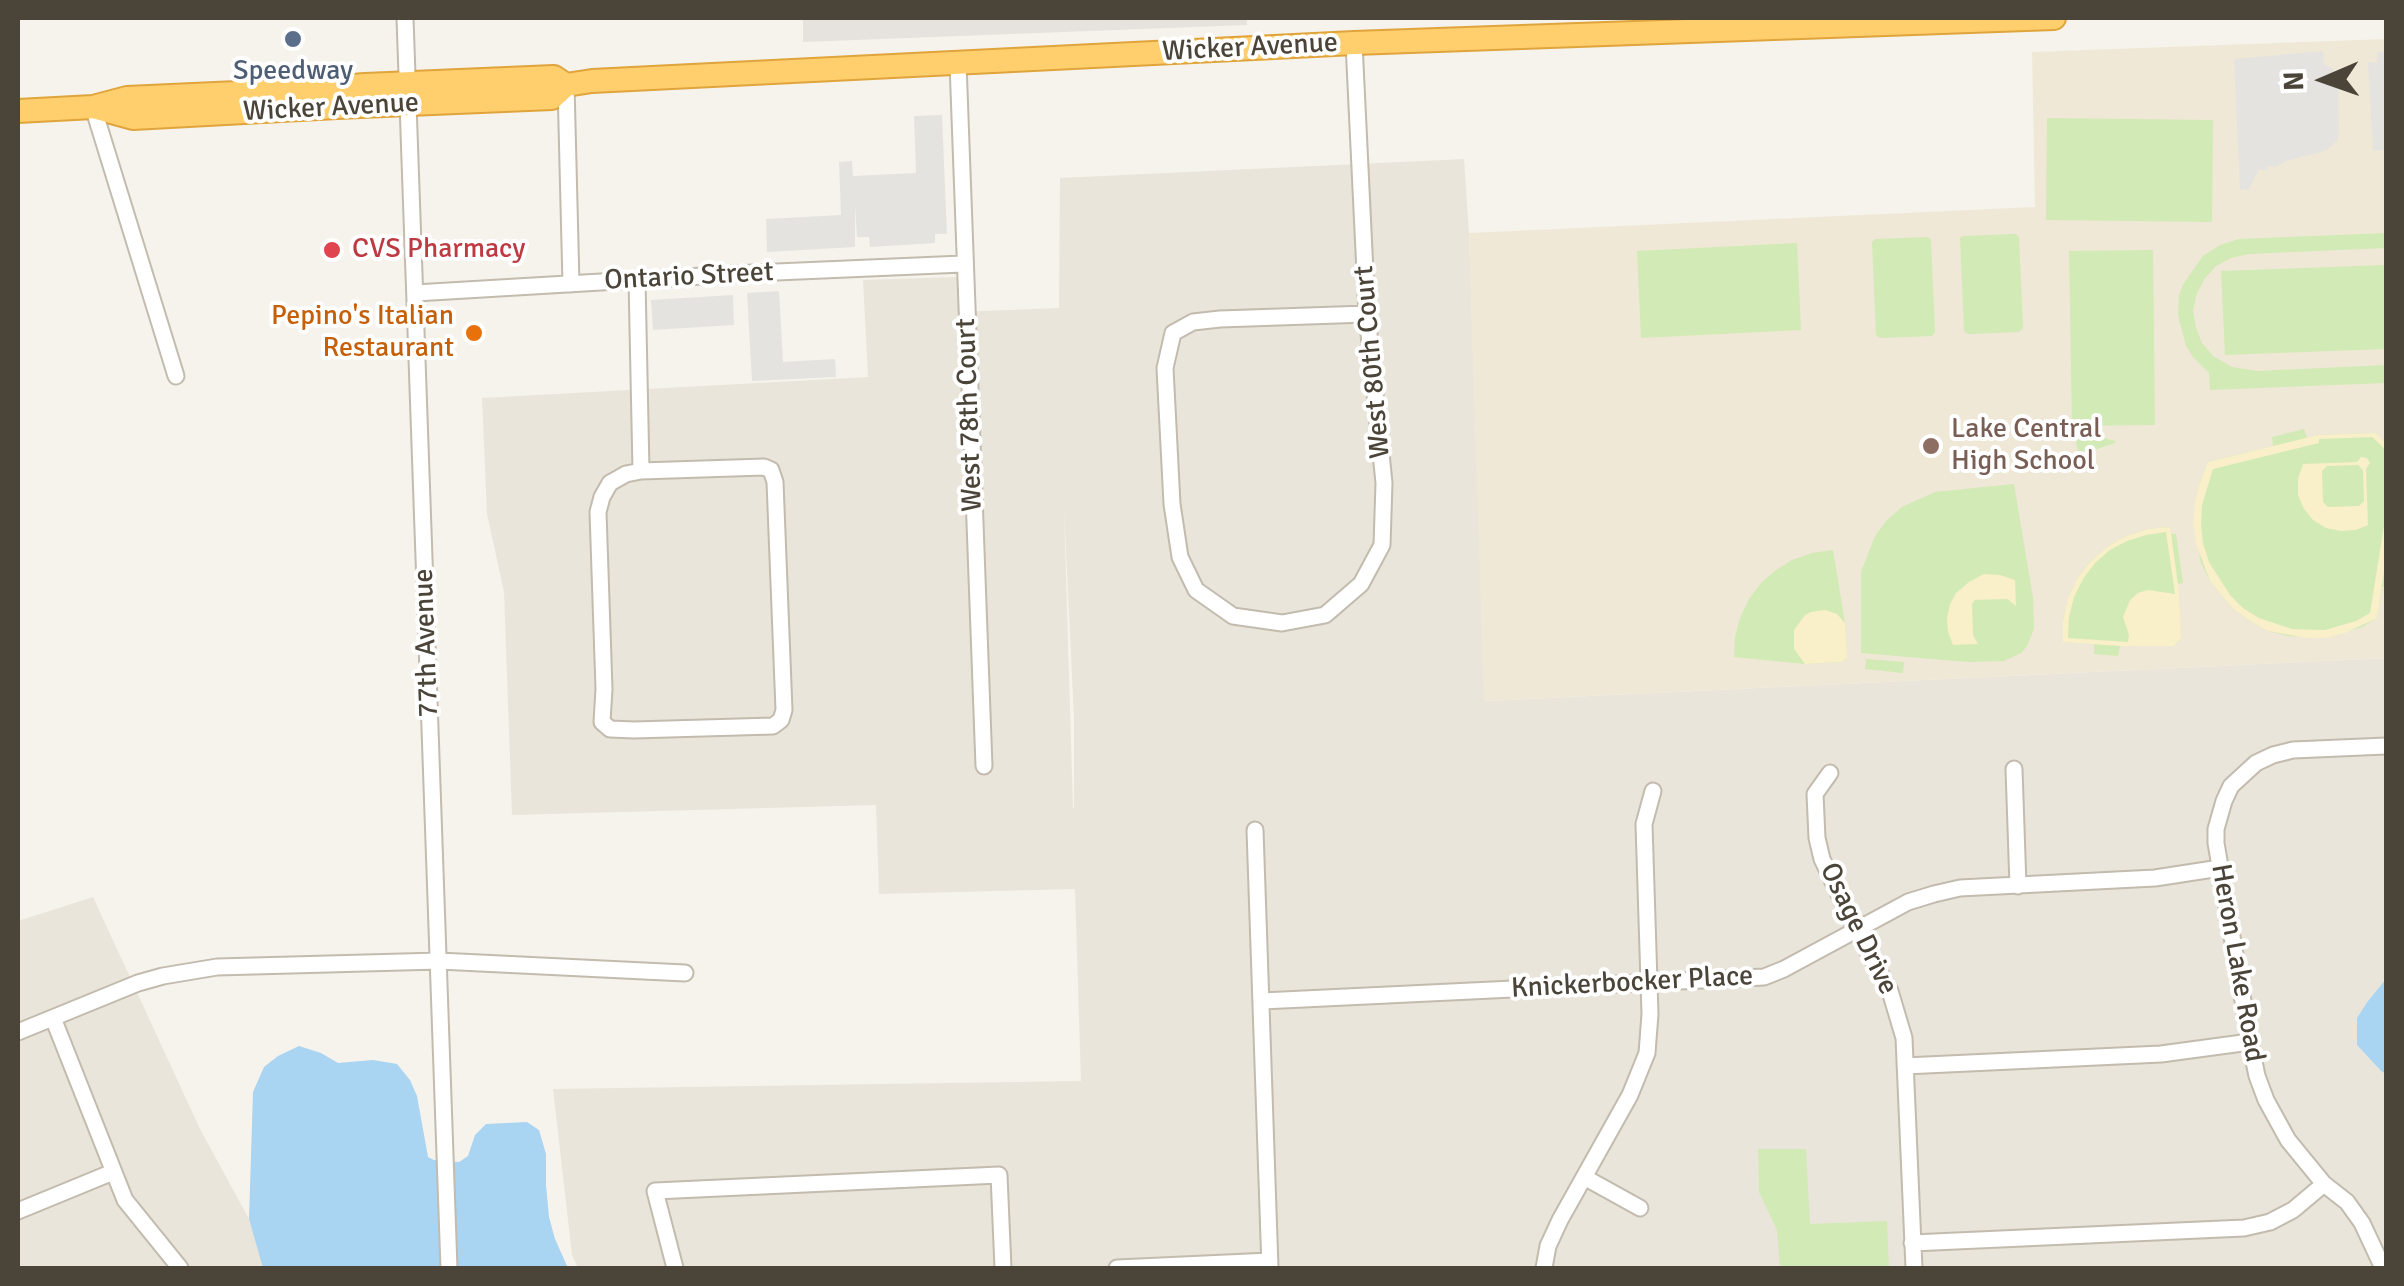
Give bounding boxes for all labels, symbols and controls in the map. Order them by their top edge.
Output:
street label: Wicker Avenue [1161,27,1339,69]
marker: Speedway [282,28,304,50]
north arrow [2274,30,2374,130]
place label: Speedway [233,55,353,89]
text: N [2277,71,2311,91]
street label: Wicker Avenue [242,87,420,129]
place label: CVS Pharmacy [352,233,525,267]
marker: CVS Pharmacy [321,239,343,261]
street label: Ontario Street [603,256,775,298]
street label: West 80th Court [1348,264,1398,460]
place label: Pepino's Italian Restaurant [271,300,454,366]
street label: West 78th Court [950,318,990,512]
marker: Pepino's Italian Restaurant [463,322,485,344]
place label: Lake Central High School [1951,413,2101,479]
marker: Lake Central High School [1920,435,1942,457]
street label: 77th Avenue [408,568,446,718]
street label: Osage Drive [1812,858,1904,1000]
street label: Heron Lake Road [2203,861,2271,1065]
street label: Knickerbocker Place [1510,960,1754,1006]

